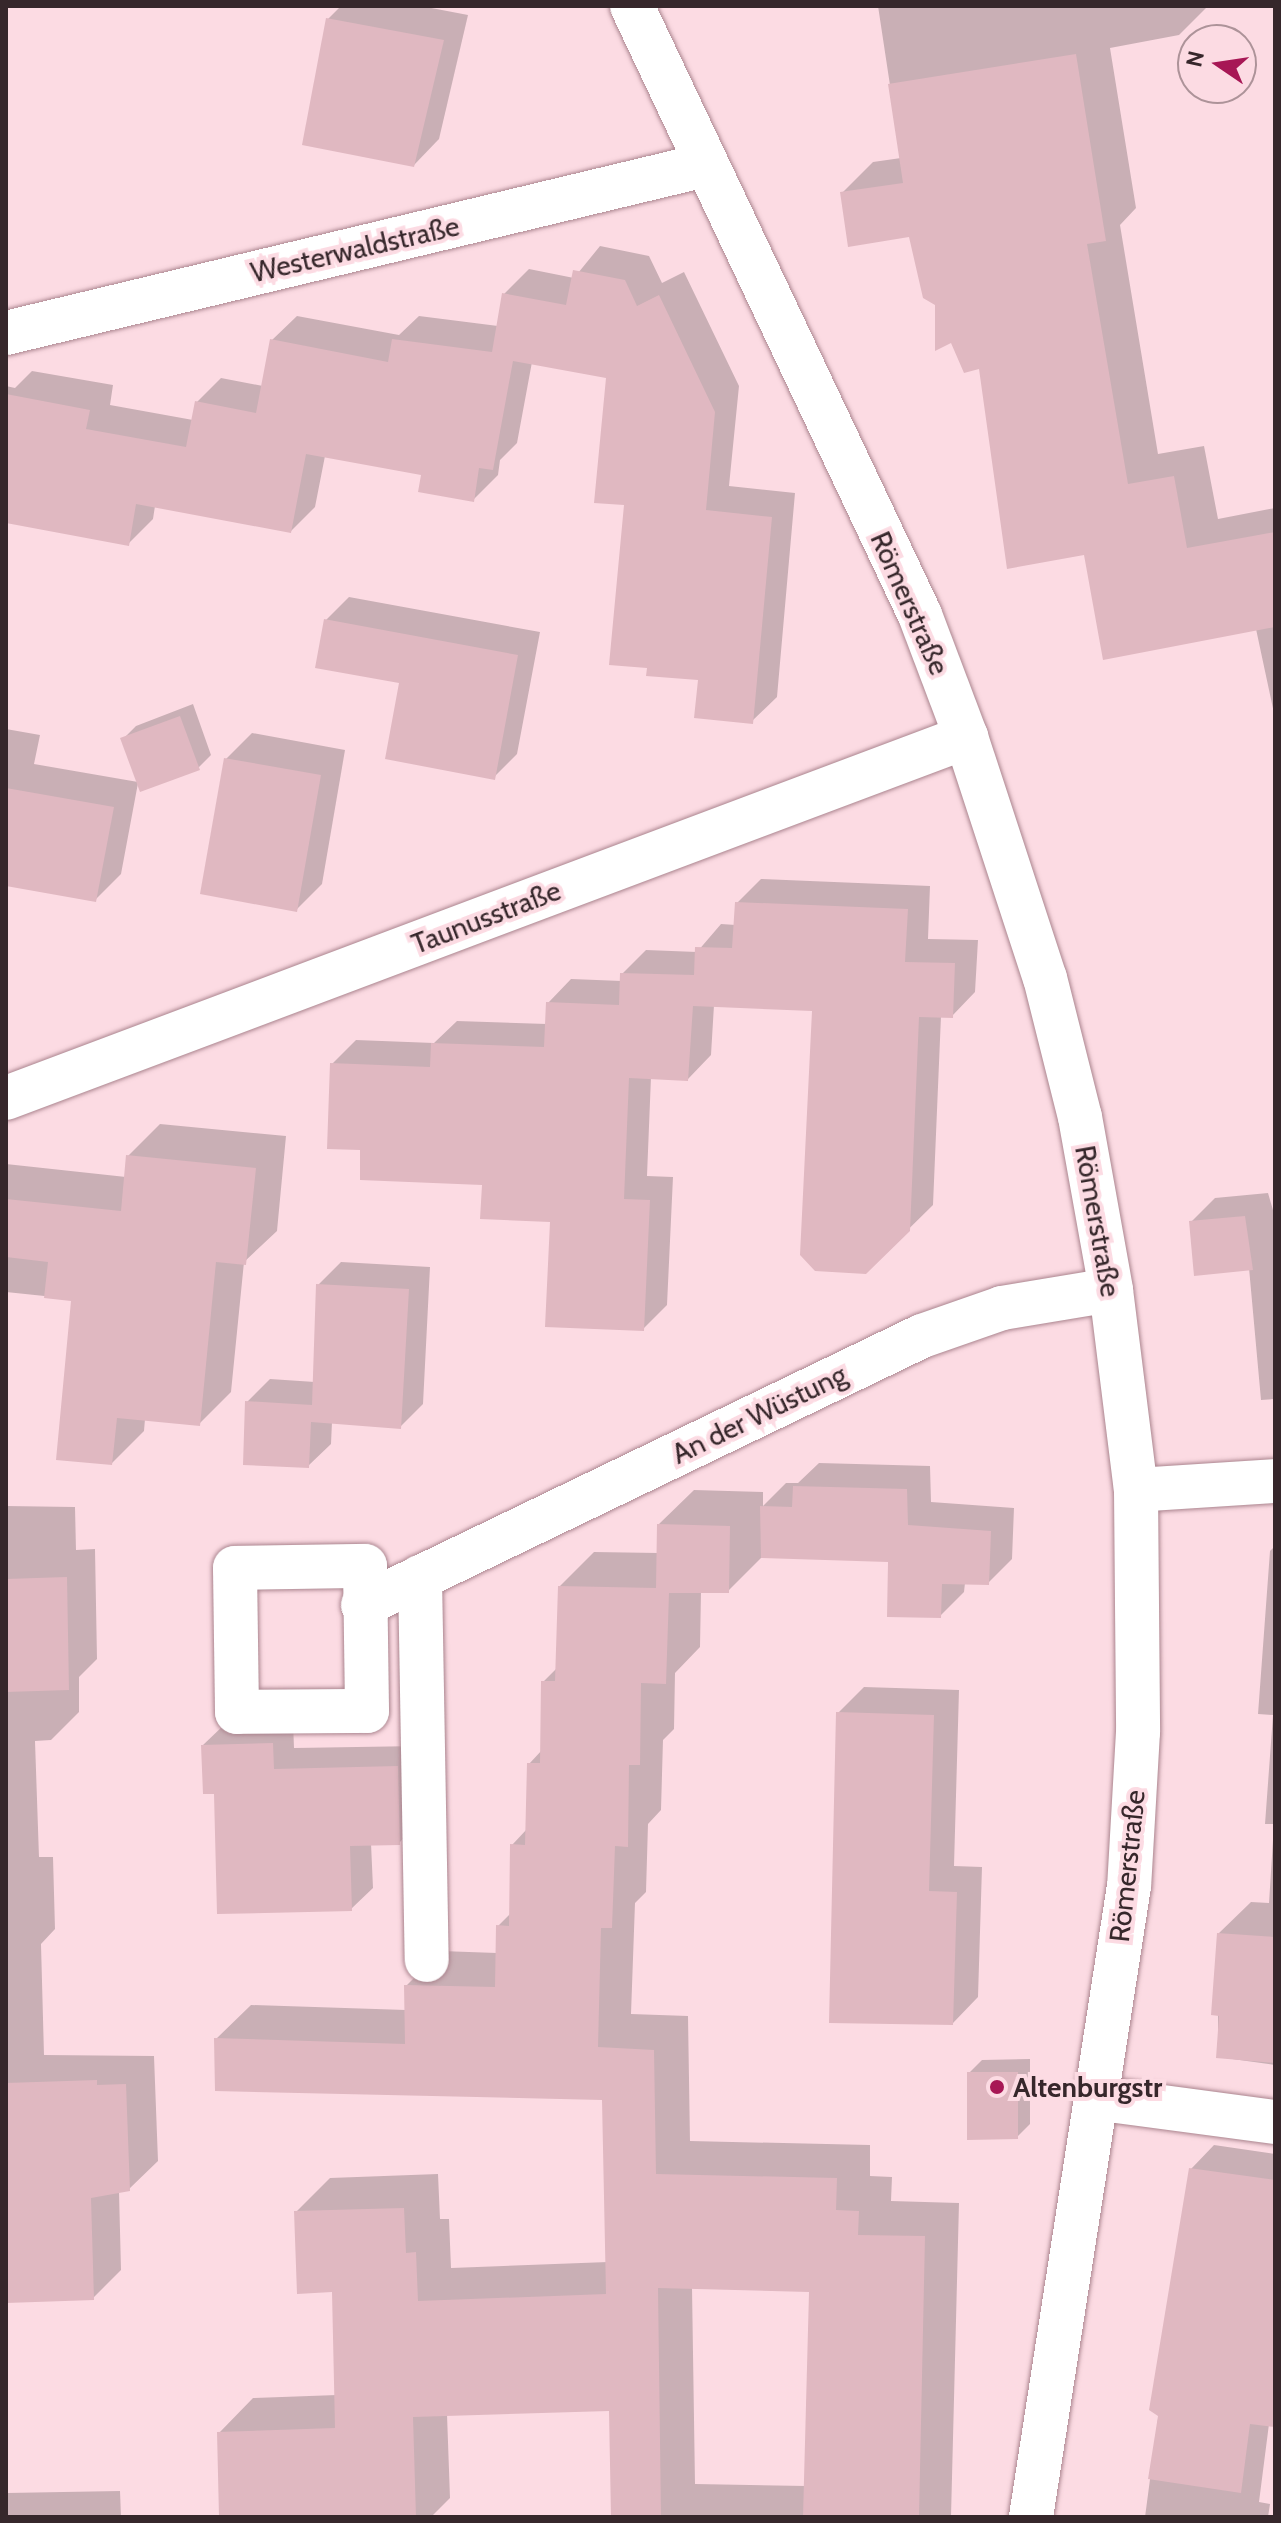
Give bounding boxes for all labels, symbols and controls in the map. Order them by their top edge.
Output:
north arrow [1177,24,1257,104]
text: N [1180,48,1210,70]
street label: Westerwaldstraße [247,209,463,289]
street label: Römerstraße [864,526,956,680]
street label: Taunusstraße [407,873,565,961]
street label: Römerstraße [1068,1143,1128,1299]
street label: An der Wüstung [666,1357,852,1471]
street label: Römerstraße [1102,1788,1152,1944]
place label: Altenburgstr [1013,2070,1162,2104]
marker: Altenburgstr [988,2078,1006,2096]

